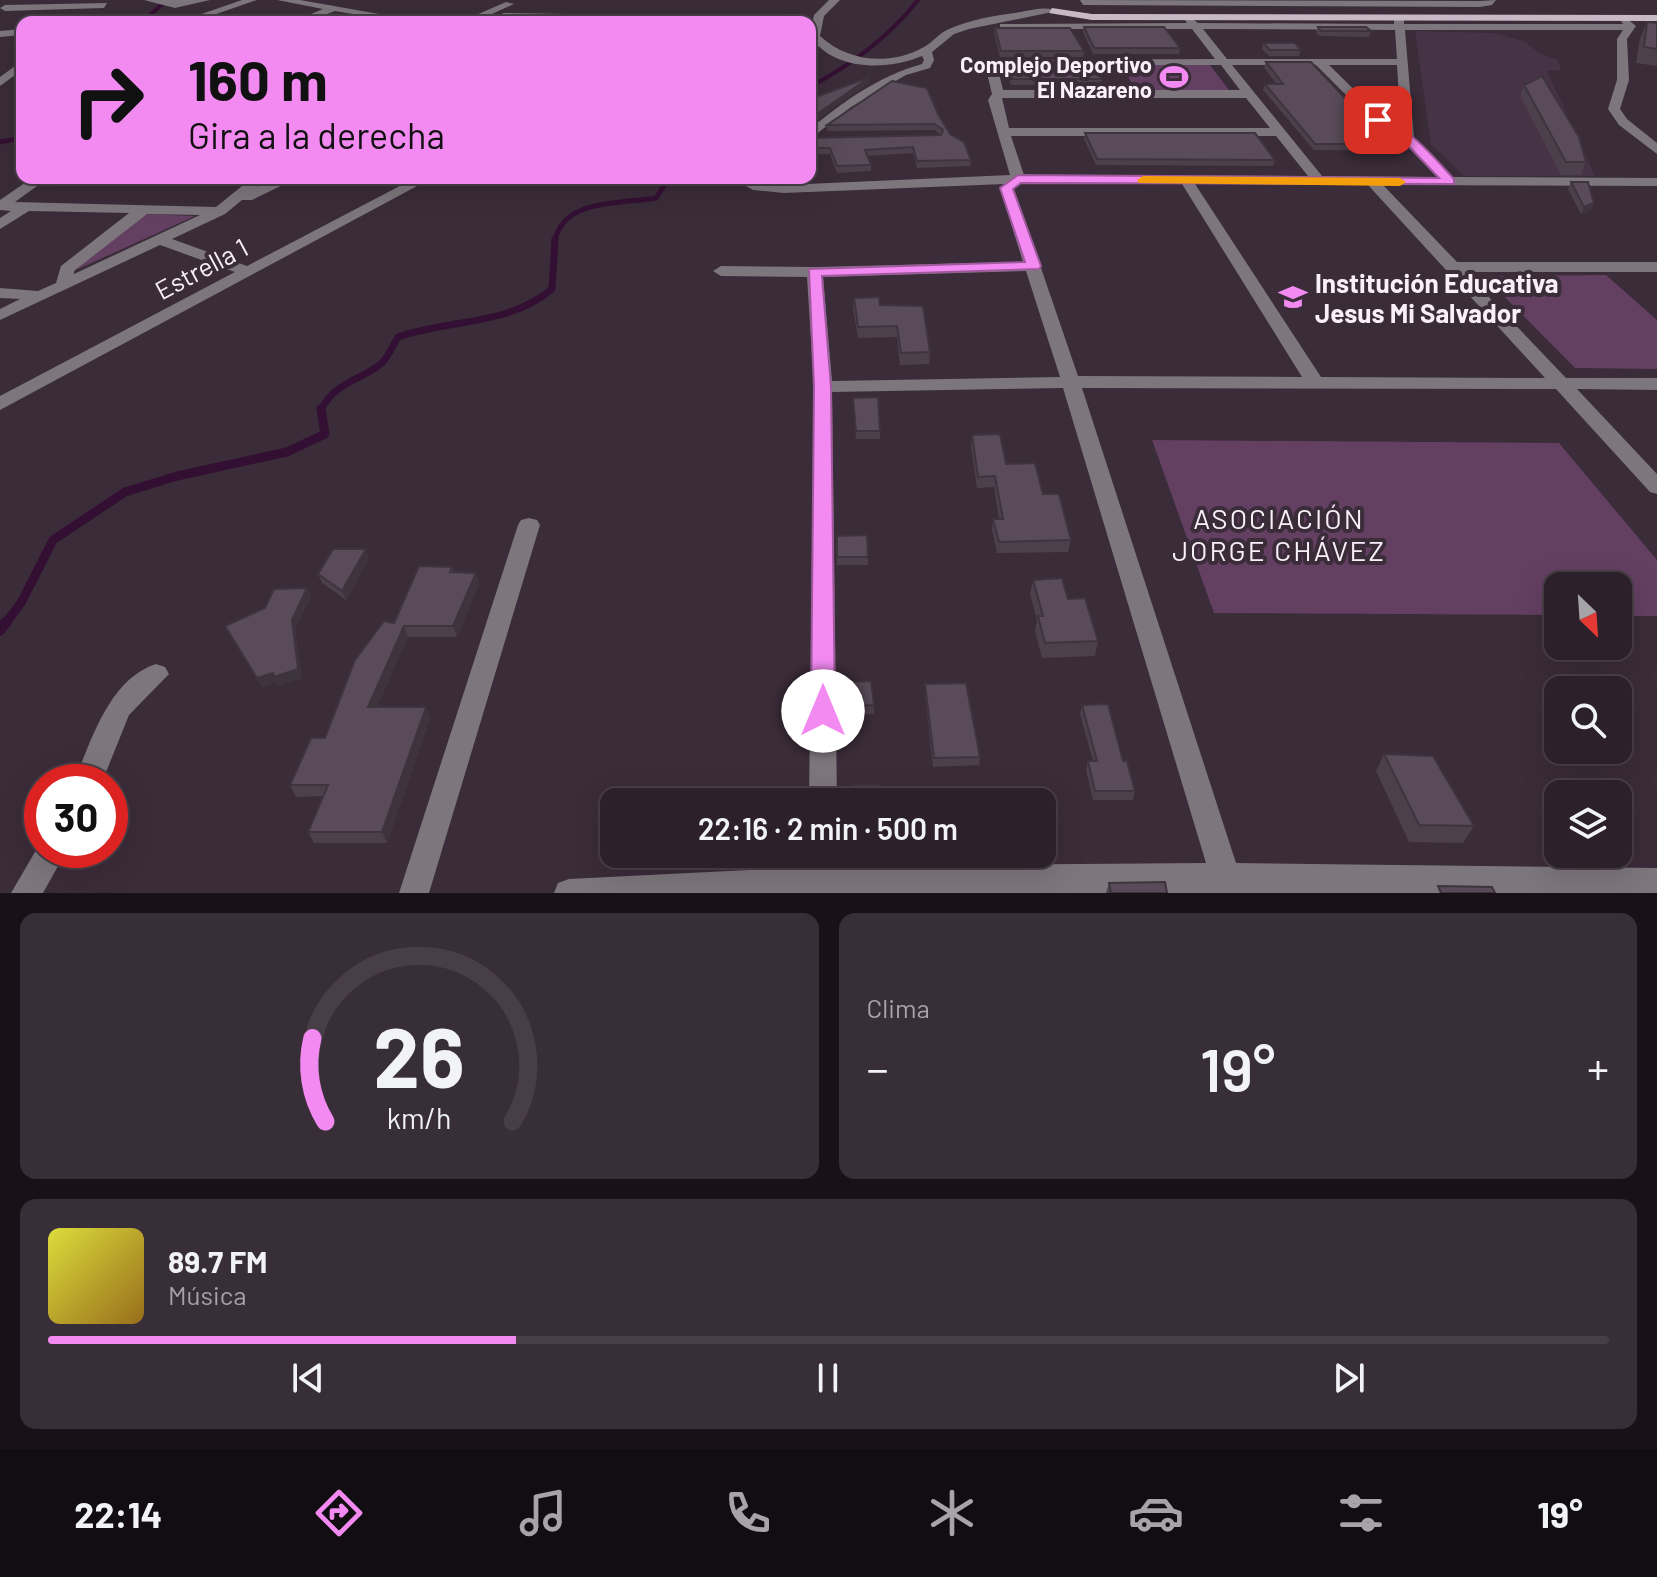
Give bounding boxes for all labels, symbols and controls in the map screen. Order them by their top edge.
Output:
text: 160 m [188,45,328,112]
icon: right [56,48,160,152]
place label: Complejo Deportivo El Nazareno [960,51,1152,102]
sports icon: Complejo Deportivo El Nazareno [1159,62,1189,92]
pin [1344,86,1412,154]
icon: arrive [1356,98,1400,142]
text: Gira a la derecha [188,113,445,156]
street label: Estrella 1 [149,231,253,305]
place label: Institución Educativa Jesus Mi Salvador [1315,267,1558,328]
school or university icon: Institución Educativa Jesus Mi Salvador [1278,282,1308,312]
district label: ASOCIACIÓN JORGE CHÁVEZ [1172,501,1386,567]
north arrow [1544,572,1632,660]
map controls [1544,572,1632,868]
position arrow [781,669,865,753]
button: search [1544,676,1632,764]
speed limit sign: 30 [24,764,128,868]
button: layers [1544,780,1632,868]
text: 22:16 · 2 min · 500 m [698,810,958,846]
text: Clima [867,992,930,1023]
text: 26 [374,1005,465,1105]
text: 19° [1200,1032,1275,1104]
text: − [867,1041,889,1094]
text: + [1587,1041,1609,1094]
text: km/h [387,1100,452,1135]
text: 89.7 FM [168,1243,267,1279]
text: Música [168,1279,247,1310]
icon: previous [286,1356,330,1400]
icon: pause [806,1356,850,1400]
icon: next [1327,1356,1371,1400]
icon: directions [311,1485,367,1541]
icon: music [515,1485,571,1541]
icon: phone [720,1485,776,1541]
icon: climate [924,1485,980,1541]
icon: car [1128,1485,1184,1541]
icon: filters [1333,1485,1389,1541]
text: 22:14 [74,1492,162,1535]
text: 19° [1537,1492,1583,1535]

